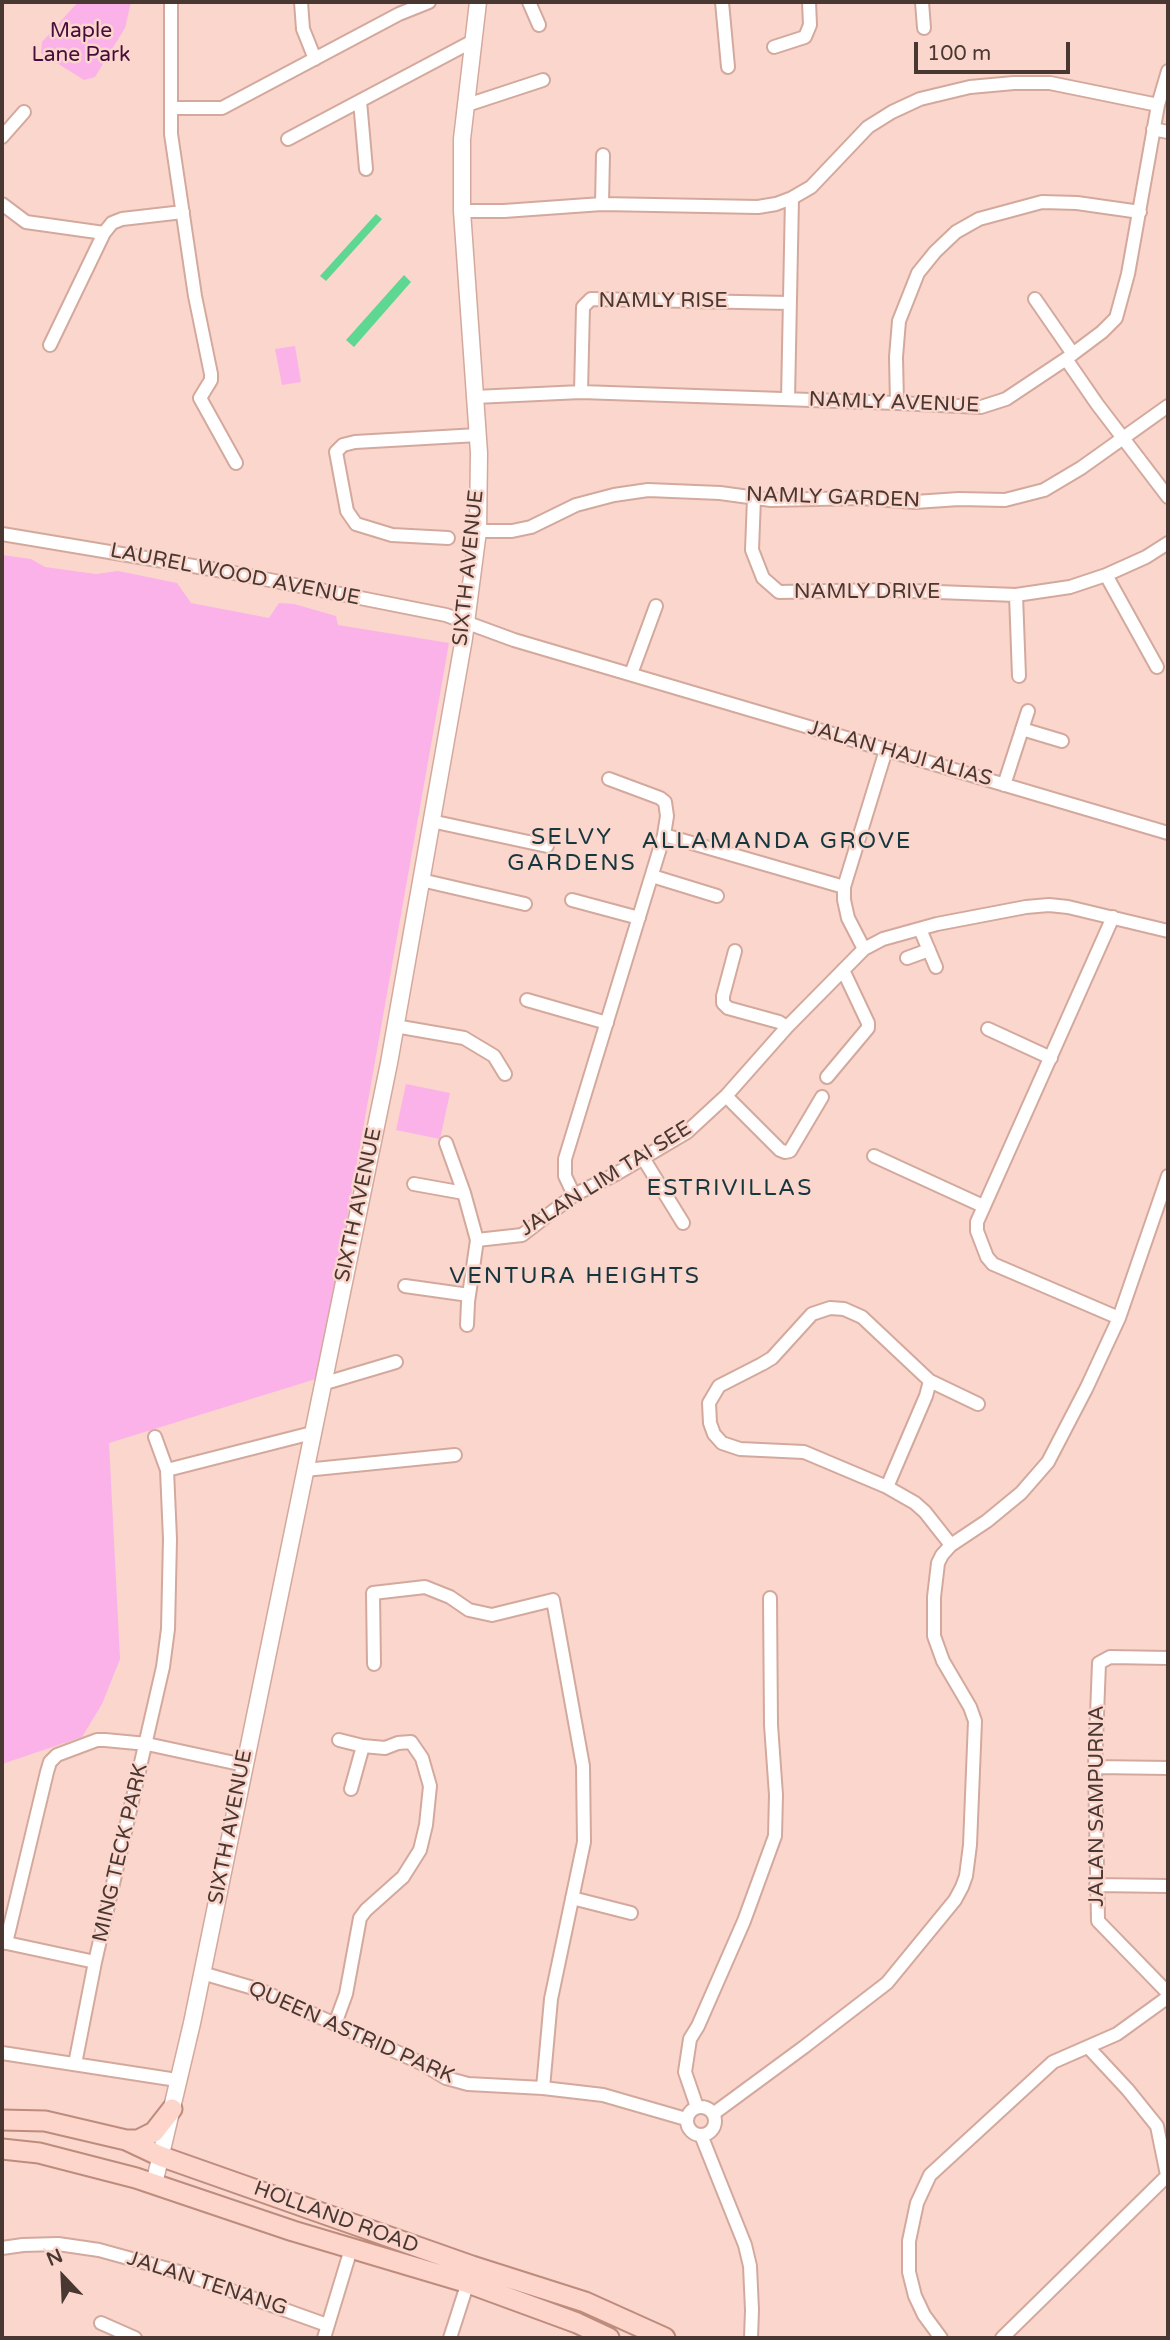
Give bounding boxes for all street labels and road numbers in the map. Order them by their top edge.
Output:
street label: NAMLY RISE [598,288,728,314]
street label: NAMLY AVENUE [808,387,980,419]
street label: NAMLY GARDEN [745,482,921,514]
street label: SIXTH AVENUE [448,489,490,647]
street label: LAUREL WOOD AVENUE [108,538,362,612]
street label: NAMLY DRIVE [794,579,940,605]
street label: JALAN HAJI ALIAS [805,716,995,792]
street label: JALAN LIM TAI SEE [516,1116,696,1242]
street label: SIXTH AVENUE [330,1126,388,1284]
street label: JALAN SAMPURNA [1084,1705,1110,1907]
street label: SIXTH AVENUE [204,1748,258,1906]
street label: MING TECK PARK [88,1761,154,1945]
street label: QUEEN ASTRID PARK [244,1976,458,2090]
street label: HOLLAND ROAD [250,2176,422,2260]
street label: JALAN TENANG [124,2246,290,2322]

